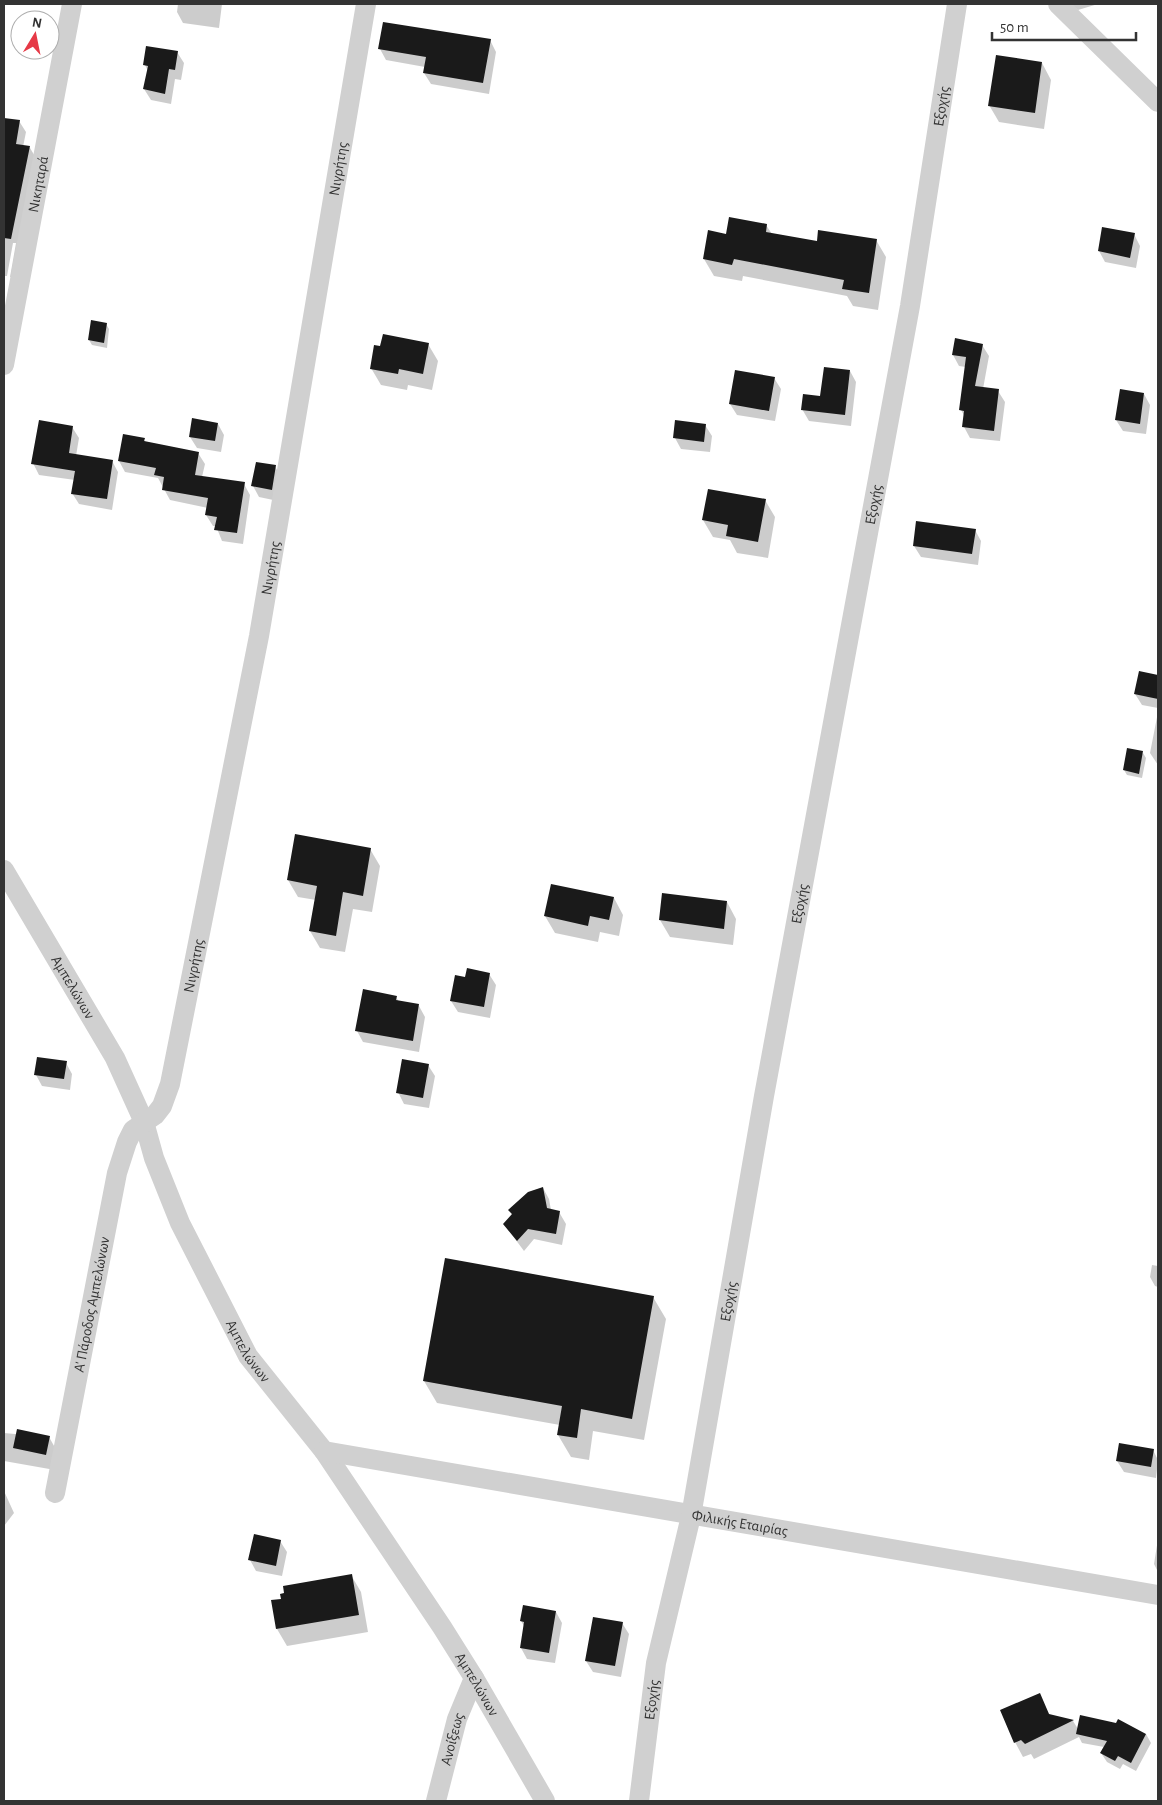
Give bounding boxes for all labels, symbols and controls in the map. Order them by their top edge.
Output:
north arrow [10,10,60,60]
scale bar [992,10,1136,42]
text: N [31,15,43,31]
text: 50 m [1000,20,1029,35]
street label: Εξοχής [931,85,952,127]
street label: Νιγρήτης [327,141,351,197]
street label: Νικηταρά [26,155,51,214]
street label: Εξοχής [863,483,885,526]
street label: Νιγρήτης [259,540,283,596]
street label: Εξοχής [789,882,811,925]
street label: Νιγρήτης [181,937,207,994]
street label: Αμπελώνων [48,953,97,1022]
street label: Α' Πάροδος Αμπελώνων [72,1236,112,1374]
street label: Εξοχής [718,1280,740,1323]
street label: Αμπελώνων [223,1317,273,1385]
street label: Φιλικής Εταιρίας [690,1508,789,1539]
street label: Αμπελώνων [452,1650,501,1719]
street label: Εξοχής [642,1679,662,1721]
street label: Ανοίξεως [438,1710,467,1767]

